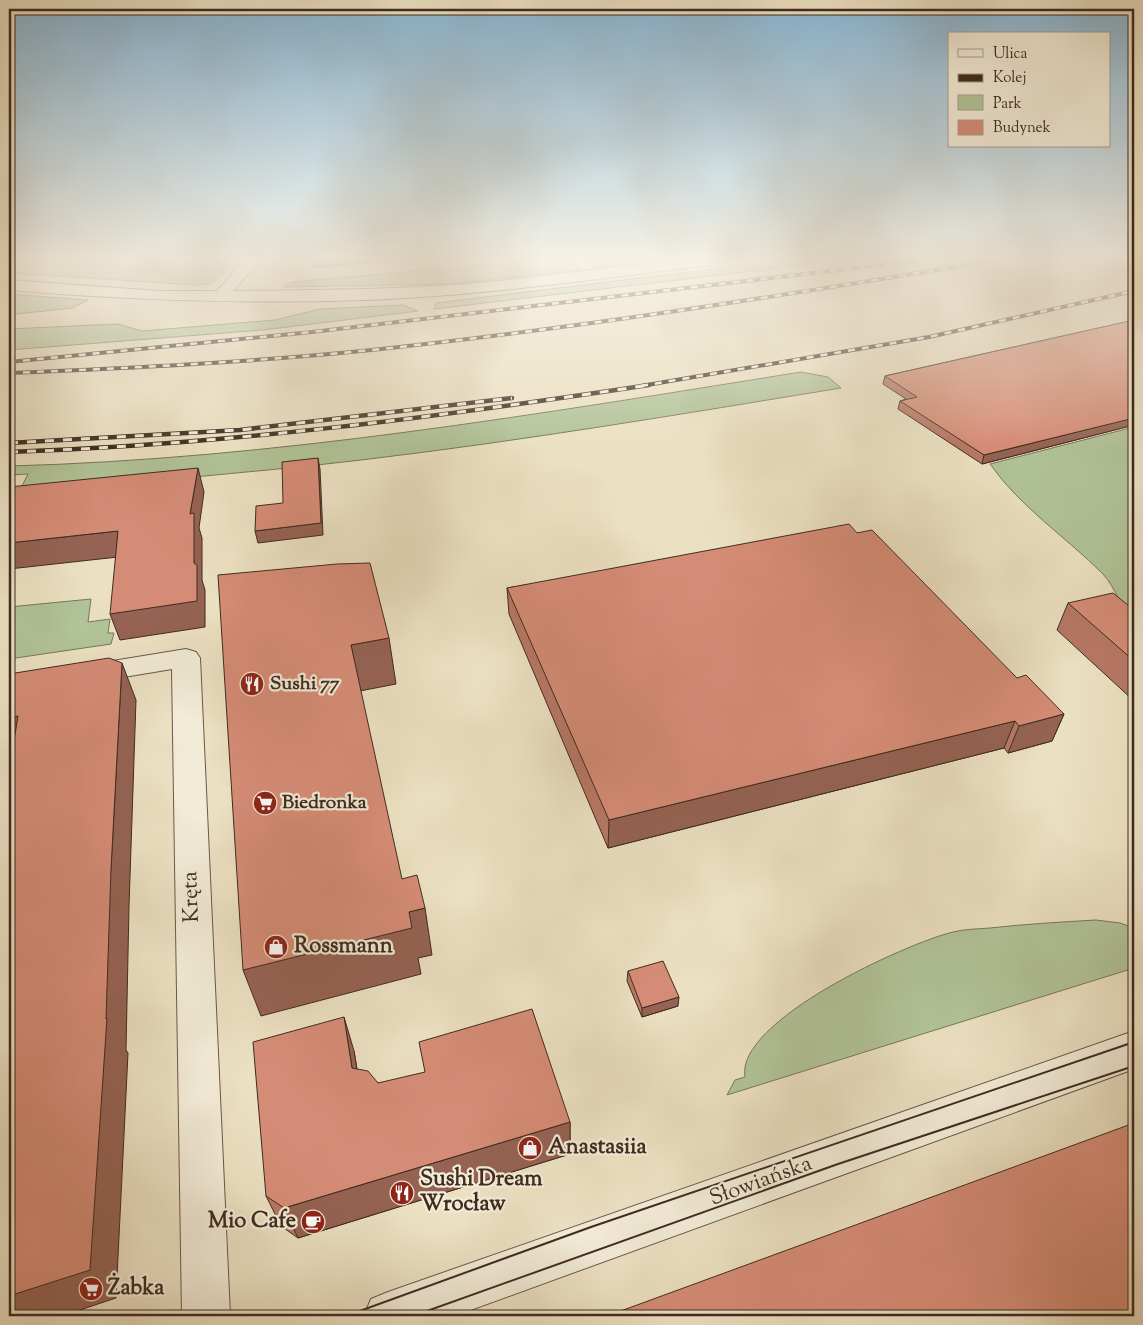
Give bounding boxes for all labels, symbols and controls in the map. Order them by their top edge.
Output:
legend [948,32,1110,148]
text: Ulica [993,44,1027,65]
text: Kolej [993,68,1026,89]
text: Park [993,94,1022,115]
text: Budynek [993,118,1051,139]
restaurant icon: Sushi 77 [239,671,265,697]
place label: Sushi 77 [270,671,340,698]
supermarket icon: Biedronka [252,790,278,816]
place label: Biedronka [282,790,367,817]
street label: Kręta [175,871,209,923]
place label: Rossmann [294,931,393,963]
shop icon: Rossmann [263,934,289,960]
place label: Anastasiia [548,1132,647,1164]
shop icon: Anastasiia [517,1135,543,1161]
street label: Słowiańska [705,1149,817,1215]
place label: Sushi Dream Wrocław [420,1164,543,1221]
restaurant icon: Sushi Dream Wrocław [389,1180,415,1206]
place label: Mio Cafe [208,1206,296,1238]
cafe icon: Mio Cafe [300,1209,326,1235]
place label: Żabka [108,1272,165,1305]
supermarket icon: Żabka [78,1276,104,1302]

